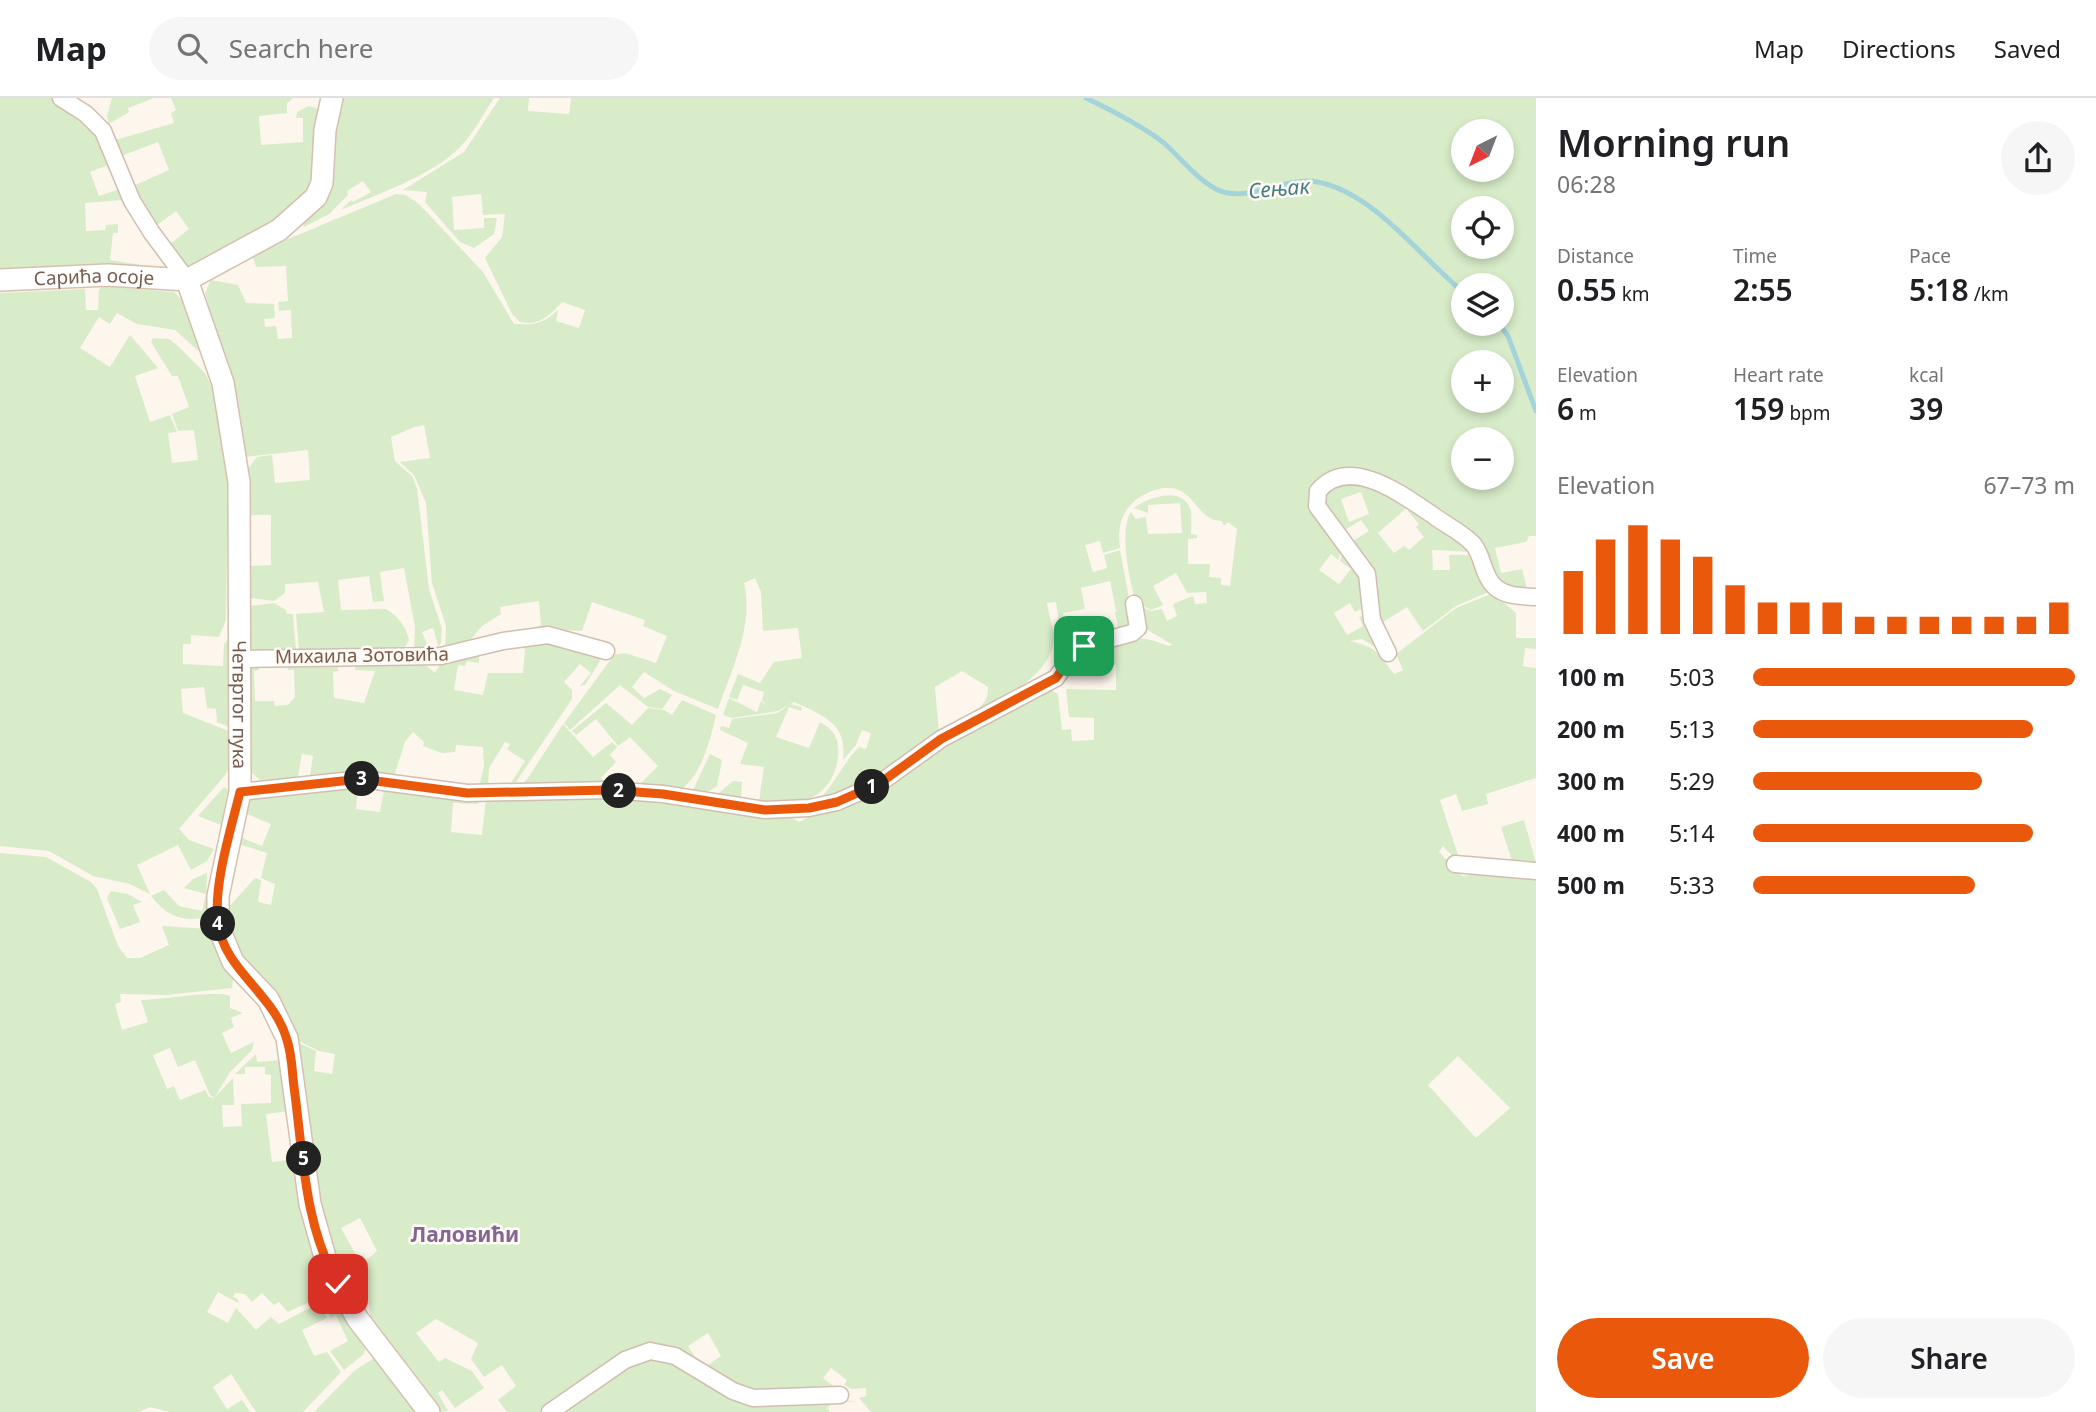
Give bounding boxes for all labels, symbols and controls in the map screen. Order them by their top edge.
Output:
search box [149,17,639,80]
text: Map [35,26,107,71]
icon: search [173,29,211,67]
text: Search here [229,30,373,66]
text: Map [1754,32,1804,65]
text: Directions [1842,32,1956,65]
text: Saved [1994,32,2061,65]
text: Morning run [1557,116,1790,168]
north arrow [1451,119,1514,182]
map controls [1451,119,1514,490]
button: share [2001,121,2075,195]
text: 06:28 [1557,168,1616,200]
water label: Сењак [1247,171,1312,205]
button: locate [1451,196,1514,259]
text: Distance [1557,243,1634,269]
text: Time [1733,243,1777,269]
text: Pace [1909,243,1951,269]
street label: Сарића осоје [33,262,155,291]
text: 0.55 [1557,269,1617,310]
text: 2:55 [1733,269,1793,310]
text: 5:18 [1909,269,1969,310]
button: layers [1451,273,1514,336]
text: km [1617,281,1650,307]
text: /km [1969,281,2009,307]
button: + [1451,350,1514,413]
text: Elevation [1557,362,1638,388]
text: Heart rate [1733,362,1824,388]
text: kcal [1909,362,1944,388]
text: 6 [1557,388,1574,429]
text: 159 [1733,388,1784,429]
text: 39 [1909,388,1943,429]
text: m [1574,400,1597,426]
text: bpm [1784,400,1831,426]
button: − [1451,427,1514,490]
text: Elevation [1557,469,1655,501]
text: 67–73 m [1983,469,2075,501]
pin [1054,616,1114,676]
icon: arrive [1065,627,1103,665]
street label: Четвртог пука [227,640,253,769]
street label: Михаила Зотовића [275,640,449,670]
text: 100 m [1557,661,1625,693]
text: 5:03 [1669,661,1715,693]
text: 200 m [1557,713,1625,745]
text: 5:13 [1669,713,1715,745]
pin: 3 [344,762,380,796]
text: 3 [356,765,367,791]
text: 300 m [1557,765,1625,797]
text: 5:29 [1669,765,1715,797]
pin: 1 [854,770,890,804]
text: 1 [866,773,877,799]
pin: 2 [602,774,636,808]
text: 2 [613,777,624,803]
text: 400 m [1557,817,1625,849]
text: 5:14 [1669,817,1715,849]
text: 500 m [1557,869,1625,901]
text: 5:33 [1669,869,1715,901]
pin: 4 [200,906,235,942]
text: 4 [212,910,223,936]
pin: 5 [286,1142,322,1176]
text: 5 [298,1145,309,1171]
district label: Лаловићи [411,1220,519,1248]
pin [308,1254,368,1314]
icon: check [319,1265,357,1303]
button: Save [1557,1318,1809,1398]
button: Share [1823,1318,2075,1398]

